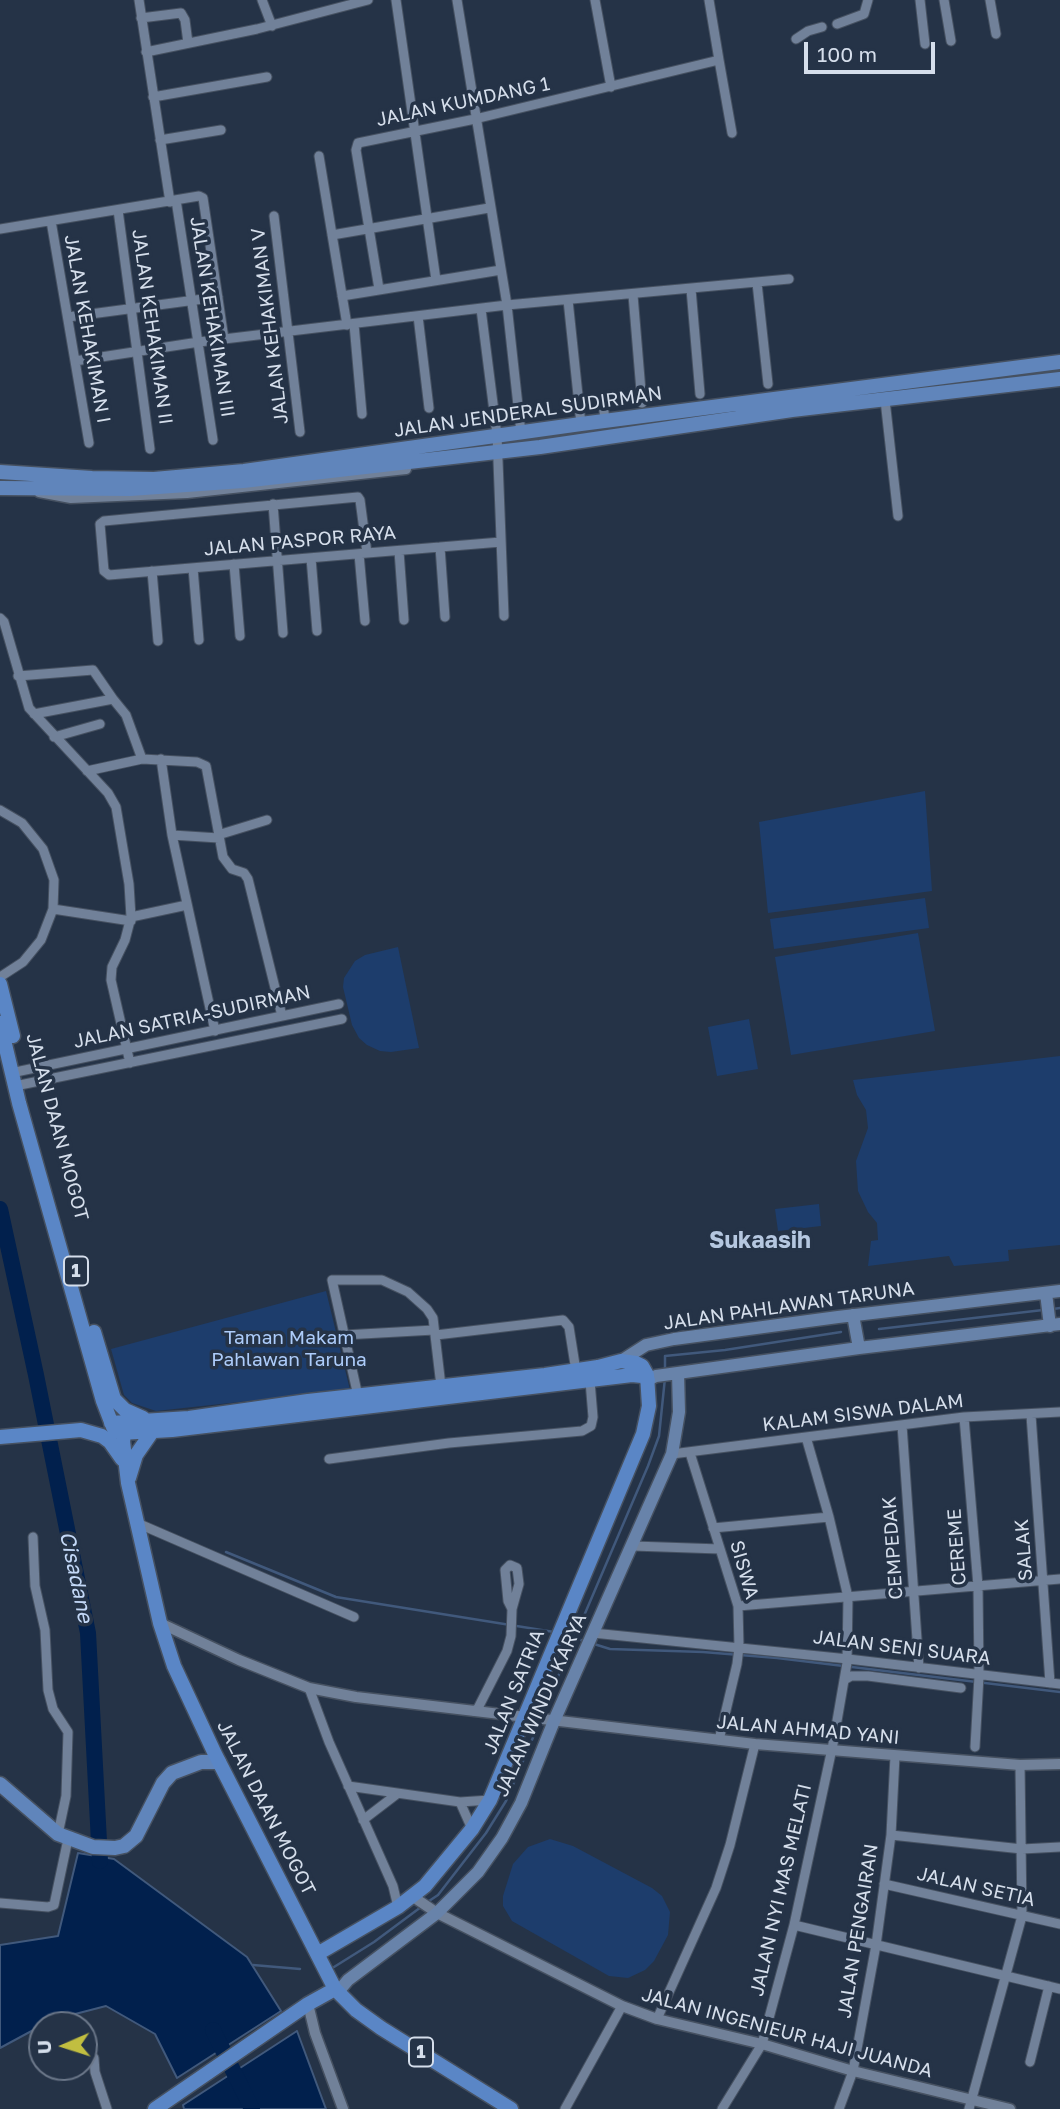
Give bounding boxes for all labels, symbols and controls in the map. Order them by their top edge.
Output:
scale bar [808,28,939,72]
text: 100 m [817,41,877,67]
street label: JALAN KUMDANG 1 [374,72,552,132]
street label: JALAN KEHAKIMAN III [185,215,239,419]
street label: JALAN KEHAKIMAN V [247,226,293,426]
street label: JALAN KEHAKIMAN II [127,228,177,426]
street label: JALAN KEHAKIMAN I [59,233,115,425]
street label: JALAN JENDERAL SUDIRMAN [393,382,663,442]
street label: JALAN PASPOR RAYA [203,521,397,561]
street label: JALAN SATRIA-SUDIRMAN [71,981,313,1053]
street label: JALAN DAAN MOGOT [21,1031,93,1223]
district label: Sukaasih [709,1227,811,1255]
road number: 1 [64,1256,88,1286]
street label: JALAN PAHLAWAN TARUNA [662,1277,916,1335]
park label: Taman Makam Pahlawan Taruna [211,1327,367,1371]
street label: KALAM SISWA DALAM [761,1389,965,1437]
street label: CEMPEDAK [878,1496,908,1600]
street label: CEREME [943,1508,971,1586]
street label: SALAK [1010,1518,1038,1582]
water label: Cisadane [54,1529,98,1625]
street label: SISWA [725,1538,763,1602]
street label: JALAN WINDU KARYA [490,1610,592,1800]
street label: JALAN SATRIA [479,1626,549,1758]
street label: JALAN SENI SUARA [812,1626,992,1670]
street label: JALAN AHMAD YANI [716,1711,900,1749]
street label: JALAN DAAN MOGOT [212,1717,320,1899]
street label: JALAN NYI MAS MELATI [745,1782,817,1998]
street label: JALAN PENGAIRAN [833,1842,883,2020]
street label: JALAN SETIA [915,1862,1037,1912]
street label: JALAN INGENIEUR HAJI JUANDA [639,1983,935,2083]
north arrow [28,2011,98,2081]
road number: 1 [409,2038,433,2066]
text: U [32,2039,55,2055]

